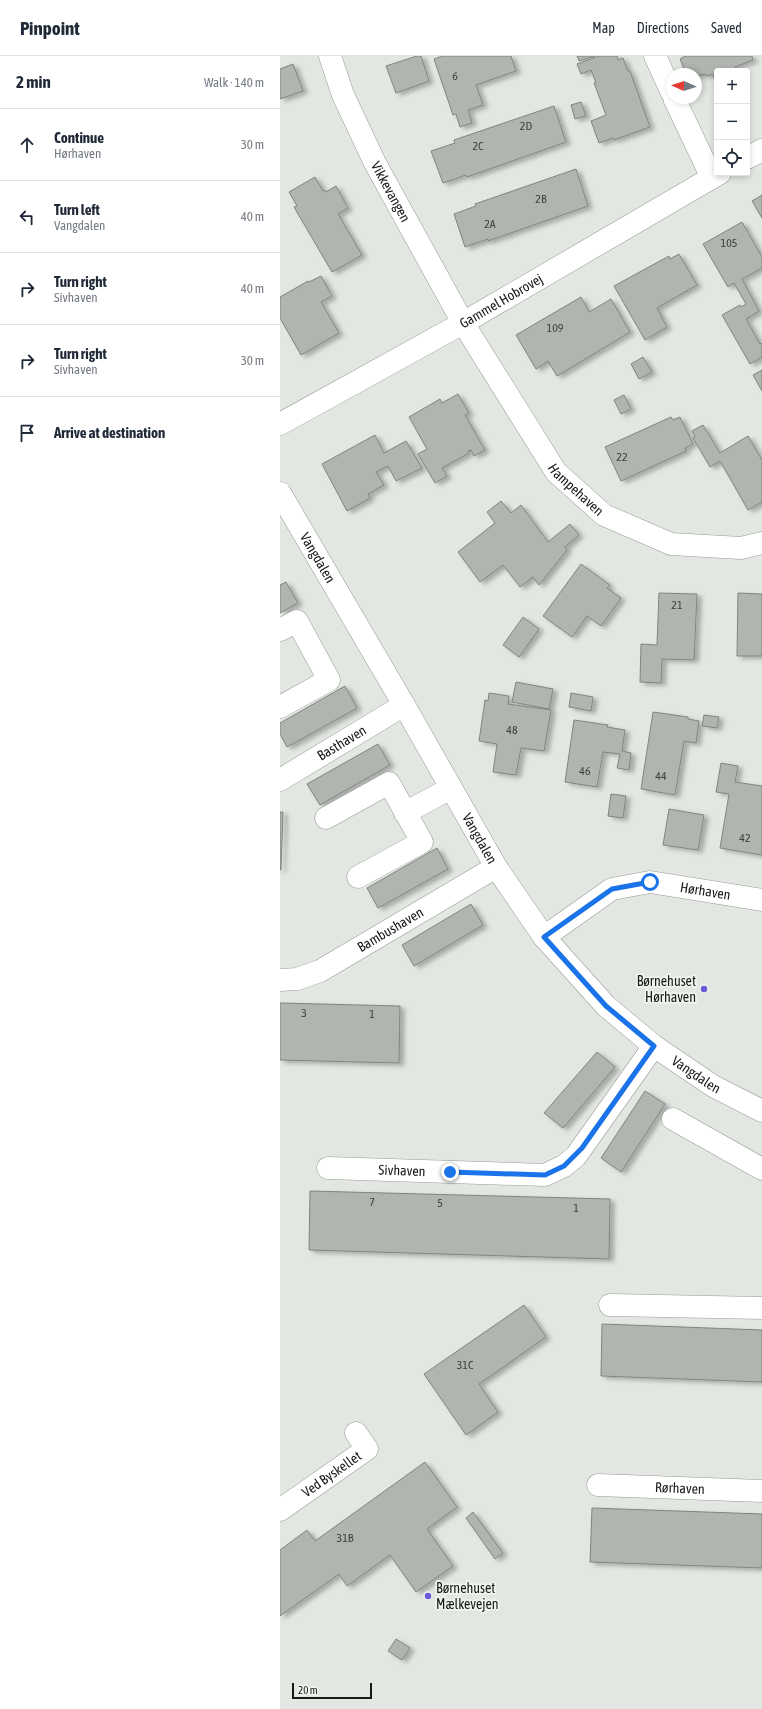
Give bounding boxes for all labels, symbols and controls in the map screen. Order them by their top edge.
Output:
text: Pinpoint [20,17,80,39]
text: Map [592,20,615,36]
text: Directions [637,20,689,36]
text: Saved [711,20,742,36]
north arrow [666,68,702,104]
map controls [714,68,750,176]
button: + [714,68,750,104]
house number: 6 [452,69,458,83]
text: 2 min [16,72,51,92]
text: Walk · 140 m [204,75,264,90]
button: − [714,104,750,140]
house number: 2D [520,119,532,133]
text: Continue [54,129,104,146]
icon: ahead [16,134,38,156]
text: 30 m [241,137,264,152]
house number: 2C [472,139,484,153]
button: locate [714,140,750,176]
text: Hørhaven [54,146,101,161]
street label: Vikkevangen [368,159,414,225]
house number: 2B [535,192,547,206]
text: Turn left [54,201,100,218]
icon: left [16,206,38,228]
text: 40 m [241,209,264,224]
house number: 2A [484,217,496,231]
text: Vangdalen [54,218,105,233]
house number: 105 [721,236,737,250]
street label: Gammel Hobrovej [457,270,545,331]
text: Turn right [54,273,107,290]
icon: right [16,278,38,300]
text: 40 m [241,281,264,296]
text: Sivhaven [54,290,98,305]
house number: 109 [547,321,564,335]
text: Turn right [54,345,107,362]
icon: right [16,350,38,372]
text: 30 m [241,353,264,368]
text: Sivhaven [54,362,98,377]
icon: arrive [16,422,38,444]
text: Arrive at destination [54,424,165,441]
house number: 22 [616,450,628,464]
street label: Hampehaven [545,461,607,519]
street label: Vangdalen [297,530,339,586]
house number: 21 [671,598,683,612]
street label: Basthaven [314,722,369,764]
house number: 48 [506,723,518,737]
house number: 46 [579,764,591,778]
house number: 44 [655,769,667,783]
street label: Vangdalen [459,810,500,866]
house number: 42 [739,831,751,845]
route start [641,873,659,891]
street label: Hørhaven [679,879,732,903]
street label: Bambushaven [354,904,426,955]
place label: Børnehuset Hørhaven [637,973,696,1005]
marker: Børnehuset Hørhaven [699,984,709,994]
house number: 3 [301,1006,307,1020]
house number: 1 [369,1007,375,1021]
street label: Vangdalen [669,1052,723,1096]
street label: Sivhaven [378,1162,426,1179]
route end [441,1163,459,1181]
house number: 7 [369,1195,375,1209]
house number: 5 [437,1196,443,1210]
house number: 1 [573,1201,579,1215]
house number: 31C [457,1358,474,1372]
street label: Ved Byskellet [299,1448,364,1500]
street label: Rørhaven [655,1479,705,1497]
house number: 31B [337,1531,354,1545]
place label: Børnehuset Mælkevejen [436,1580,499,1612]
marker: Børnehuset Mælkevejen [423,1591,433,1601]
scale bar [292,1681,372,1700]
text: 20 m [298,1684,318,1696]

